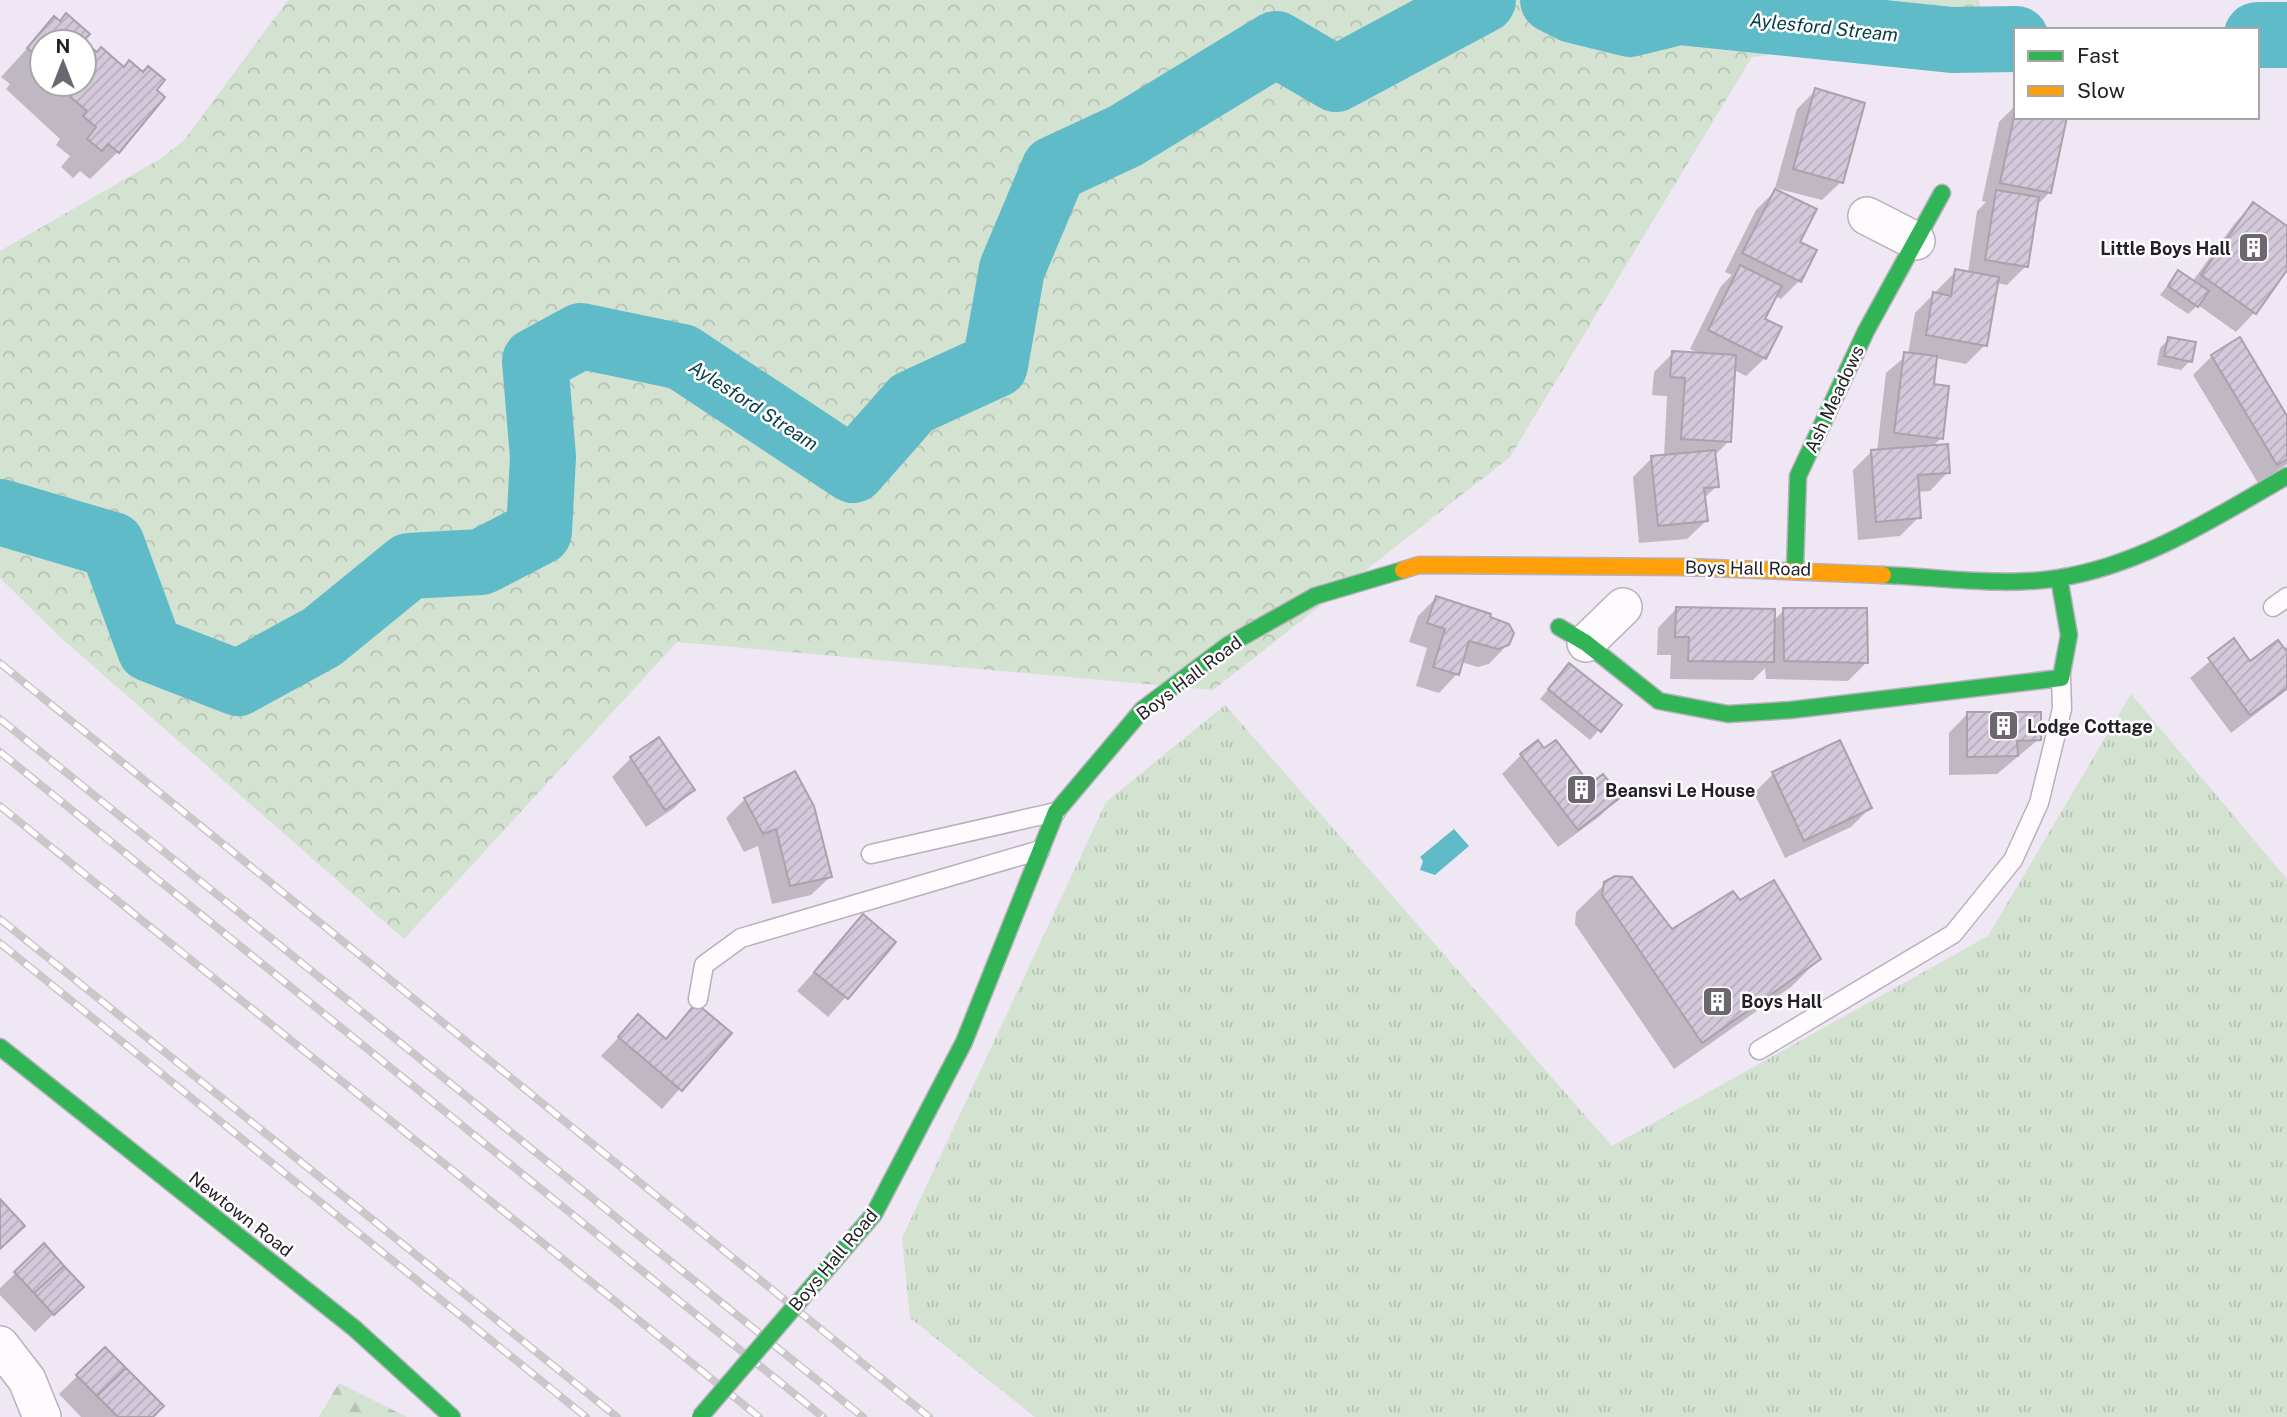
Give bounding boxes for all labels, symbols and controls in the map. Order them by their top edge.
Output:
water label: Aylesford Stream [1749,8,1899,46]
north arrow [28,28,98,98]
legend [2014,28,2259,119]
text: N [56,35,70,57]
text: Fast [2077,43,2119,68]
text: Slow [2077,78,2125,103]
building icon: Little Boys Hall [2237,231,2271,265]
place label: Little Boys Hall [2100,238,2231,259]
street label: Ash Meadows [1800,342,1868,456]
water label: Aylesford Stream [686,355,822,455]
street label: Boys Hall Road [1685,556,1811,580]
street label: Boys Hall Road [1132,632,1246,724]
building icon: Lodge Cottage [1987,709,2021,743]
place label: Lodge Cottage [2027,716,2153,737]
building icon: Beansvi Le House [1565,773,1599,807]
place label: Beansvi Le House [1605,780,1755,801]
building icon: Boys Hall [1701,984,1735,1018]
place label: Boys Hall [1741,991,1823,1012]
street label: Newtown Road [185,1167,297,1261]
street label: Boys Hall Road [784,1205,882,1315]

